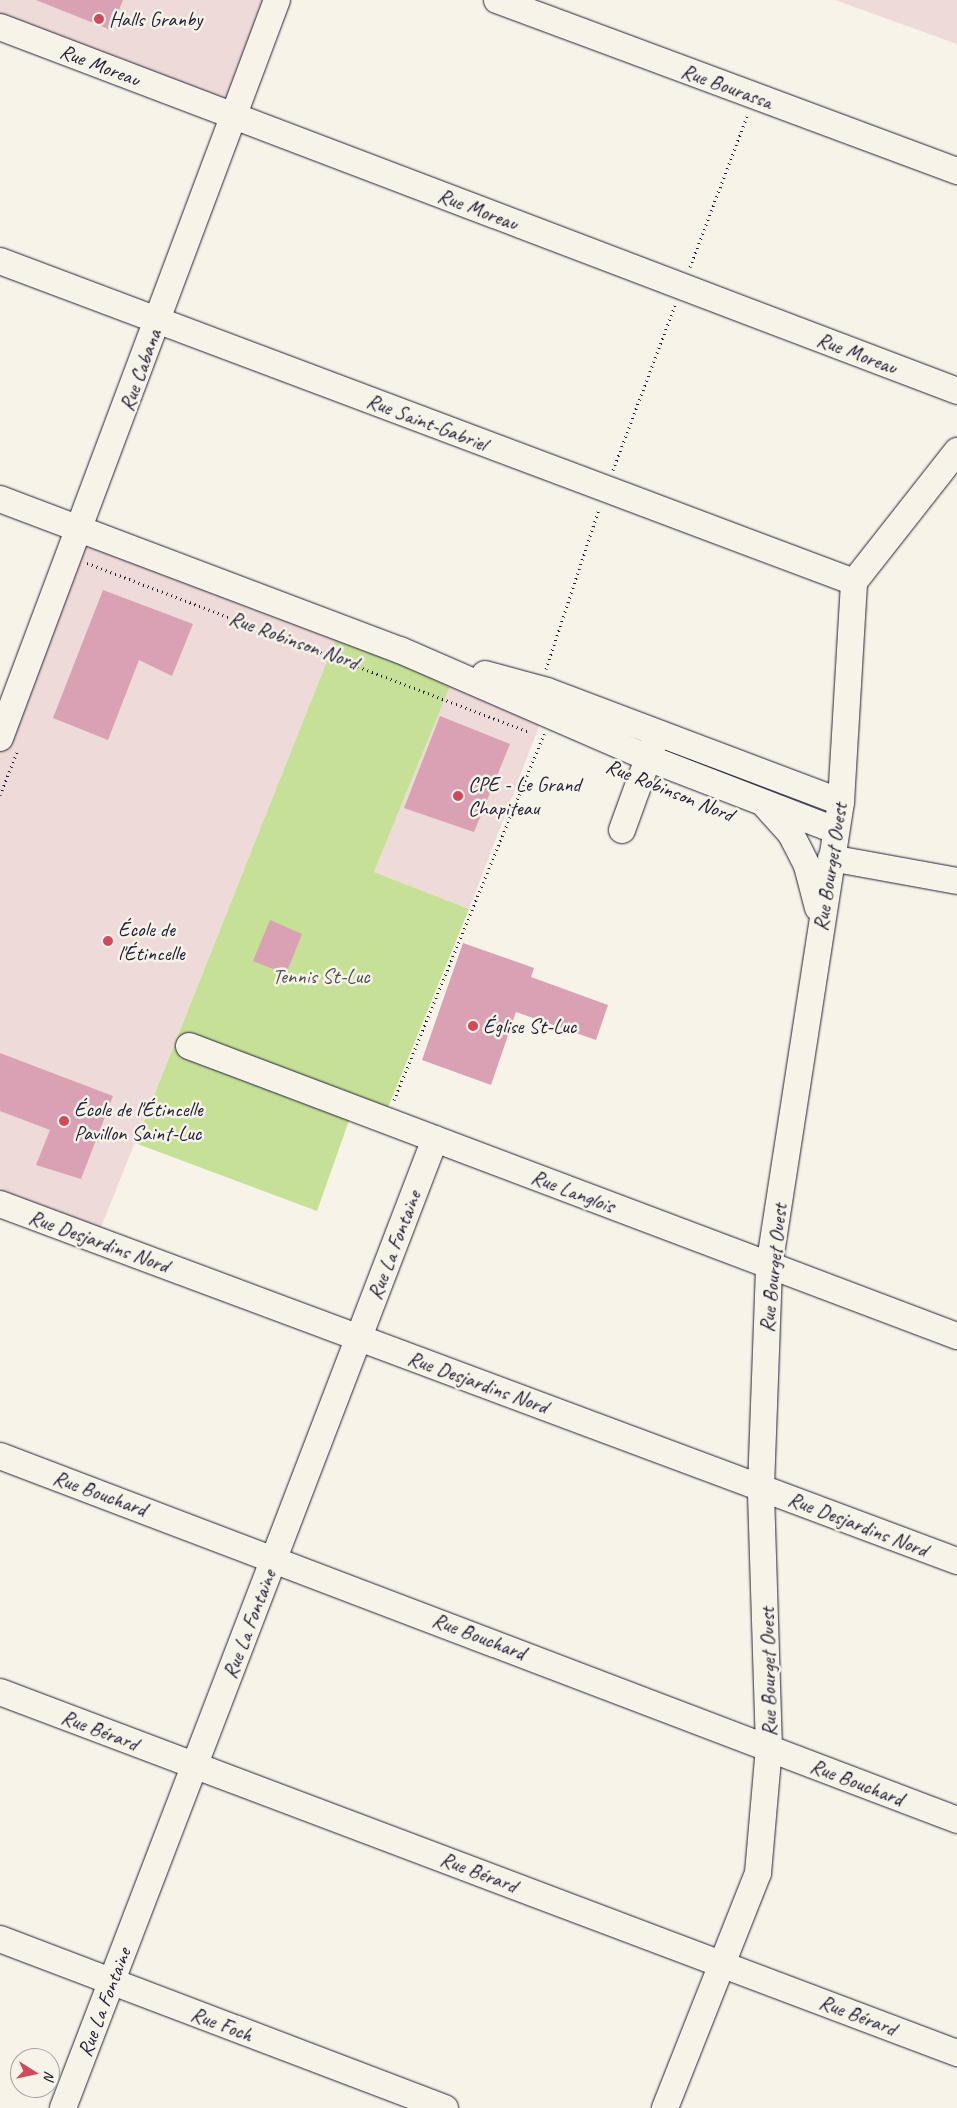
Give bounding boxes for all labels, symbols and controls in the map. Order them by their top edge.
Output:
place label: Halls Granby [109,6,202,32]
marker: Halls Granby [93,13,105,25]
street label: Rue Moreau [56,38,144,92]
street label: Rue Bourassa [678,58,776,114]
street label: Rue Moreau [434,182,522,236]
street label: Rue Cabana [114,326,166,414]
street label: Rue Moreau [813,326,901,380]
street label: Rue Saint-Gabriel [363,387,491,457]
street label: Rue Robinson Nord [226,605,362,675]
street label: Rue Robinson Nord [602,753,738,827]
place label: CPE - Le Grand Chapiteau [468,771,581,821]
marker: CPE - Le Grand Chapiteau [452,790,464,802]
street label: Rue Bourget Ouest [807,801,853,933]
place label: École de l'Étincelle [118,916,185,966]
marker: École de l'Étincelle [102,935,114,947]
park label: Tennis St-Luc [272,963,370,989]
place label: Église St-Luc [483,1013,576,1039]
marker: Église St-Luc [467,1020,479,1032]
place label: École de l'Étincelle Pavillon Saint-Luc [74,1096,203,1146]
marker: École de l'Étincelle Pavillon Saint-Luc [58,1115,70,1127]
street label: Rue Langlois [528,1164,618,1218]
street label: Rue La Fontaine [362,1187,426,1303]
street label: Rue Bourget Ouest [754,1202,792,1334]
street label: Rue Desjardins Nord [26,1204,172,1278]
street label: Rue Desjardins Nord [405,1345,551,1419]
street label: Rue Bouchard [50,1464,150,1522]
street label: Rue Desjardins Nord [785,1486,931,1562]
street label: Rue La Fontaine [217,1566,281,1682]
street label: Rue Bouchard [429,1607,529,1665]
street label: Rue Bourget Ouest [754,1607,782,1737]
street label: Rue Bérard [58,1704,142,1756]
street label: Rue Bouchard [807,1753,907,1811]
street label: Rue Bérard [437,1846,521,1898]
street label: Rue La Fontaine [72,1944,136,2060]
street label: Rue Bérard [816,1989,900,2041]
street label: Rue Foch [188,2001,256,2047]
north arrow [10,2048,60,2098]
text: N [40,2070,58,2081]

